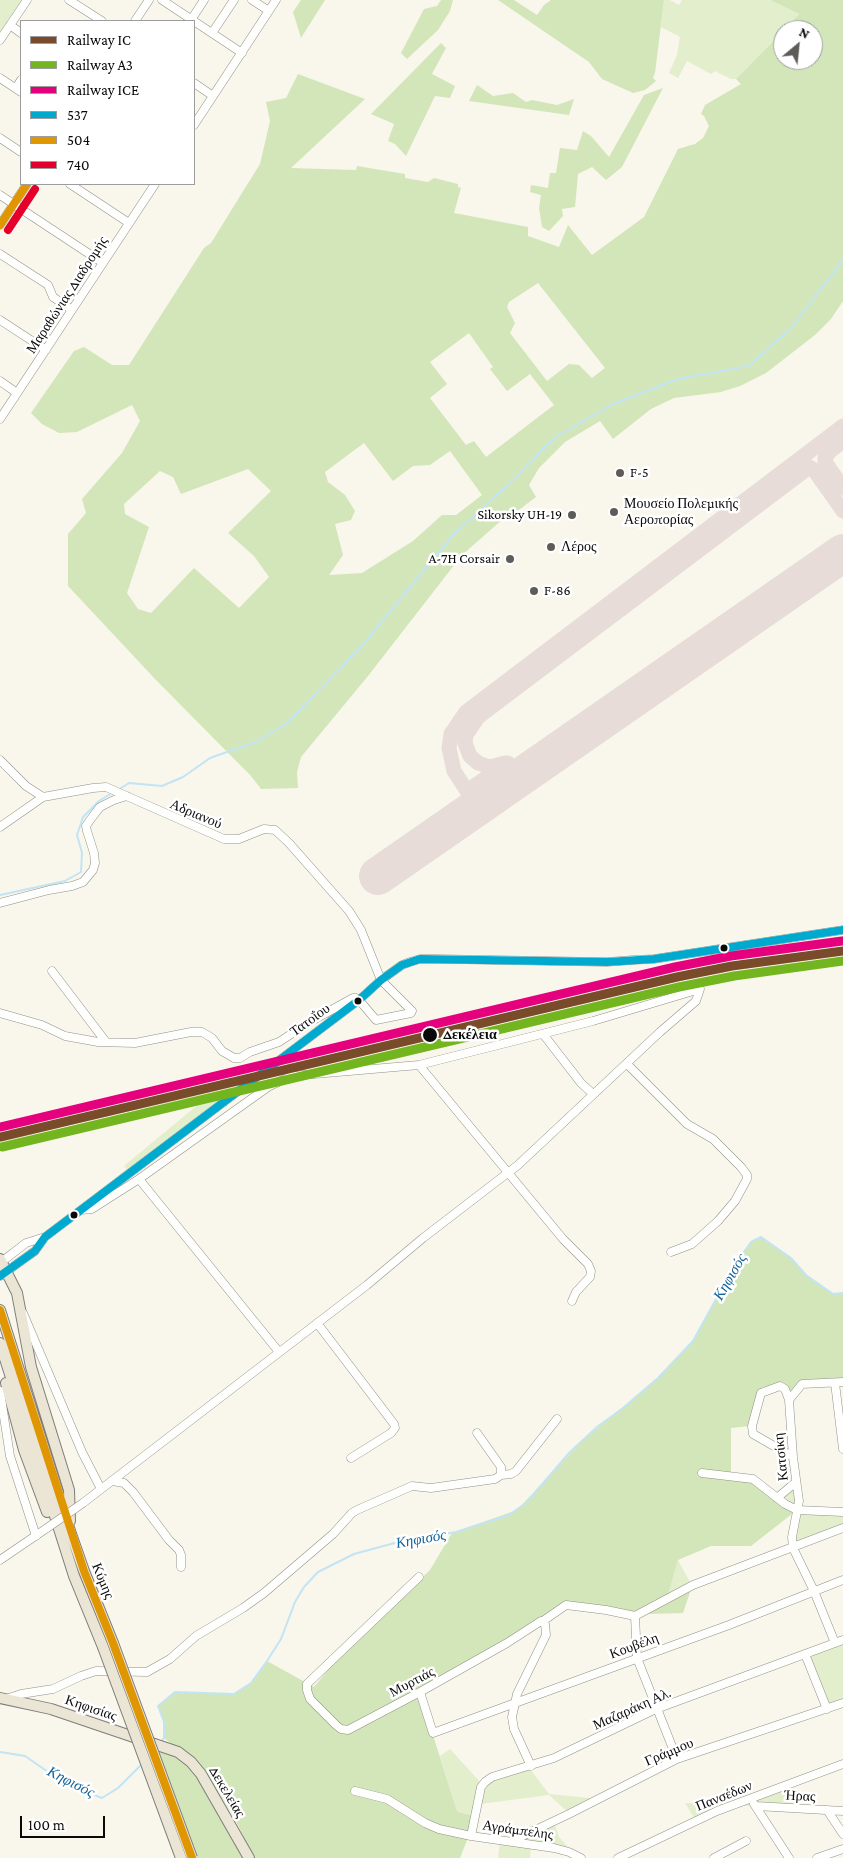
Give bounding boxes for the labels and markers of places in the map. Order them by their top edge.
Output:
place label: F-5 [630,465,648,481]
marker: F-5 [614,467,626,479]
place label: Μουσείο Πολεμικής Αεροπορίας [624,496,738,528]
marker: Μουσείο Πολεμικής Αεροπορίας [608,506,620,518]
place label: Sikorsky UH-19 [477,507,562,523]
marker: Sikorsky UH-19 [566,509,578,521]
place label: Λέρος [561,539,597,555]
marker: Λέρος [545,541,557,553]
place label: A-7H Corsair [428,551,500,567]
marker: A-7H Corsair [504,553,516,565]
place label: F-86 [544,583,571,599]
marker: F-86 [528,585,540,597]
unlabelled marker [719,943,729,953]
unlabelled marker [353,996,363,1006]
marker: Δεκέλεια [421,1026,439,1044]
place label: Δεκέλεια [443,1027,497,1043]
unlabelled marker [69,1210,79,1220]

